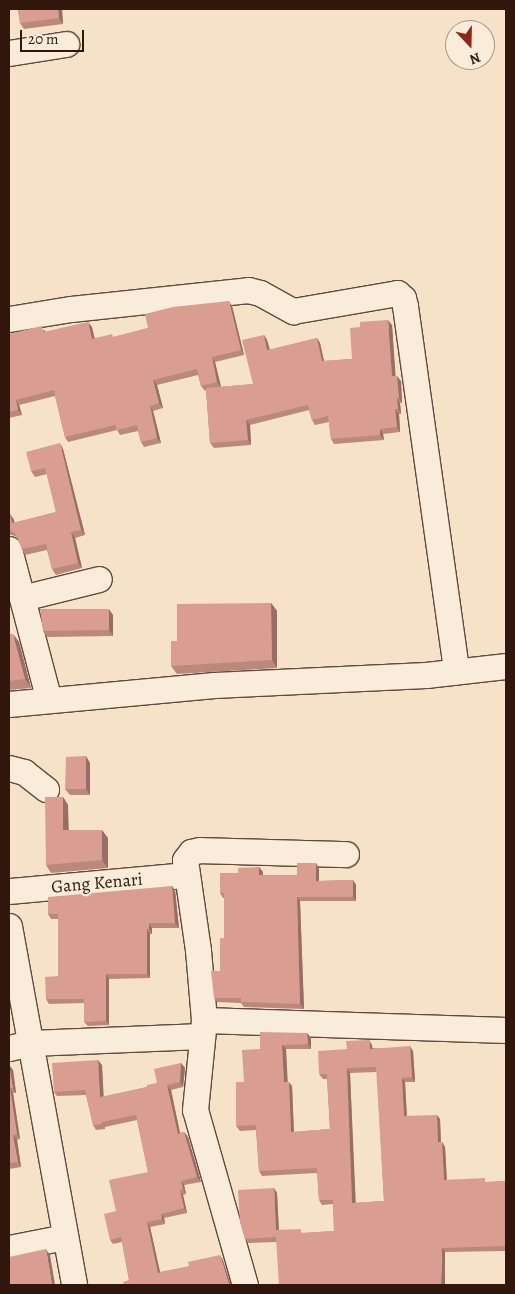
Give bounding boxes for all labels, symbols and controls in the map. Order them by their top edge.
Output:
scale bar [22,20,86,52]
north arrow [445,20,495,70]
text: 20 m [28,29,59,49]
text: N [467,48,483,69]
street label: Gang Kenari [50,868,144,898]

